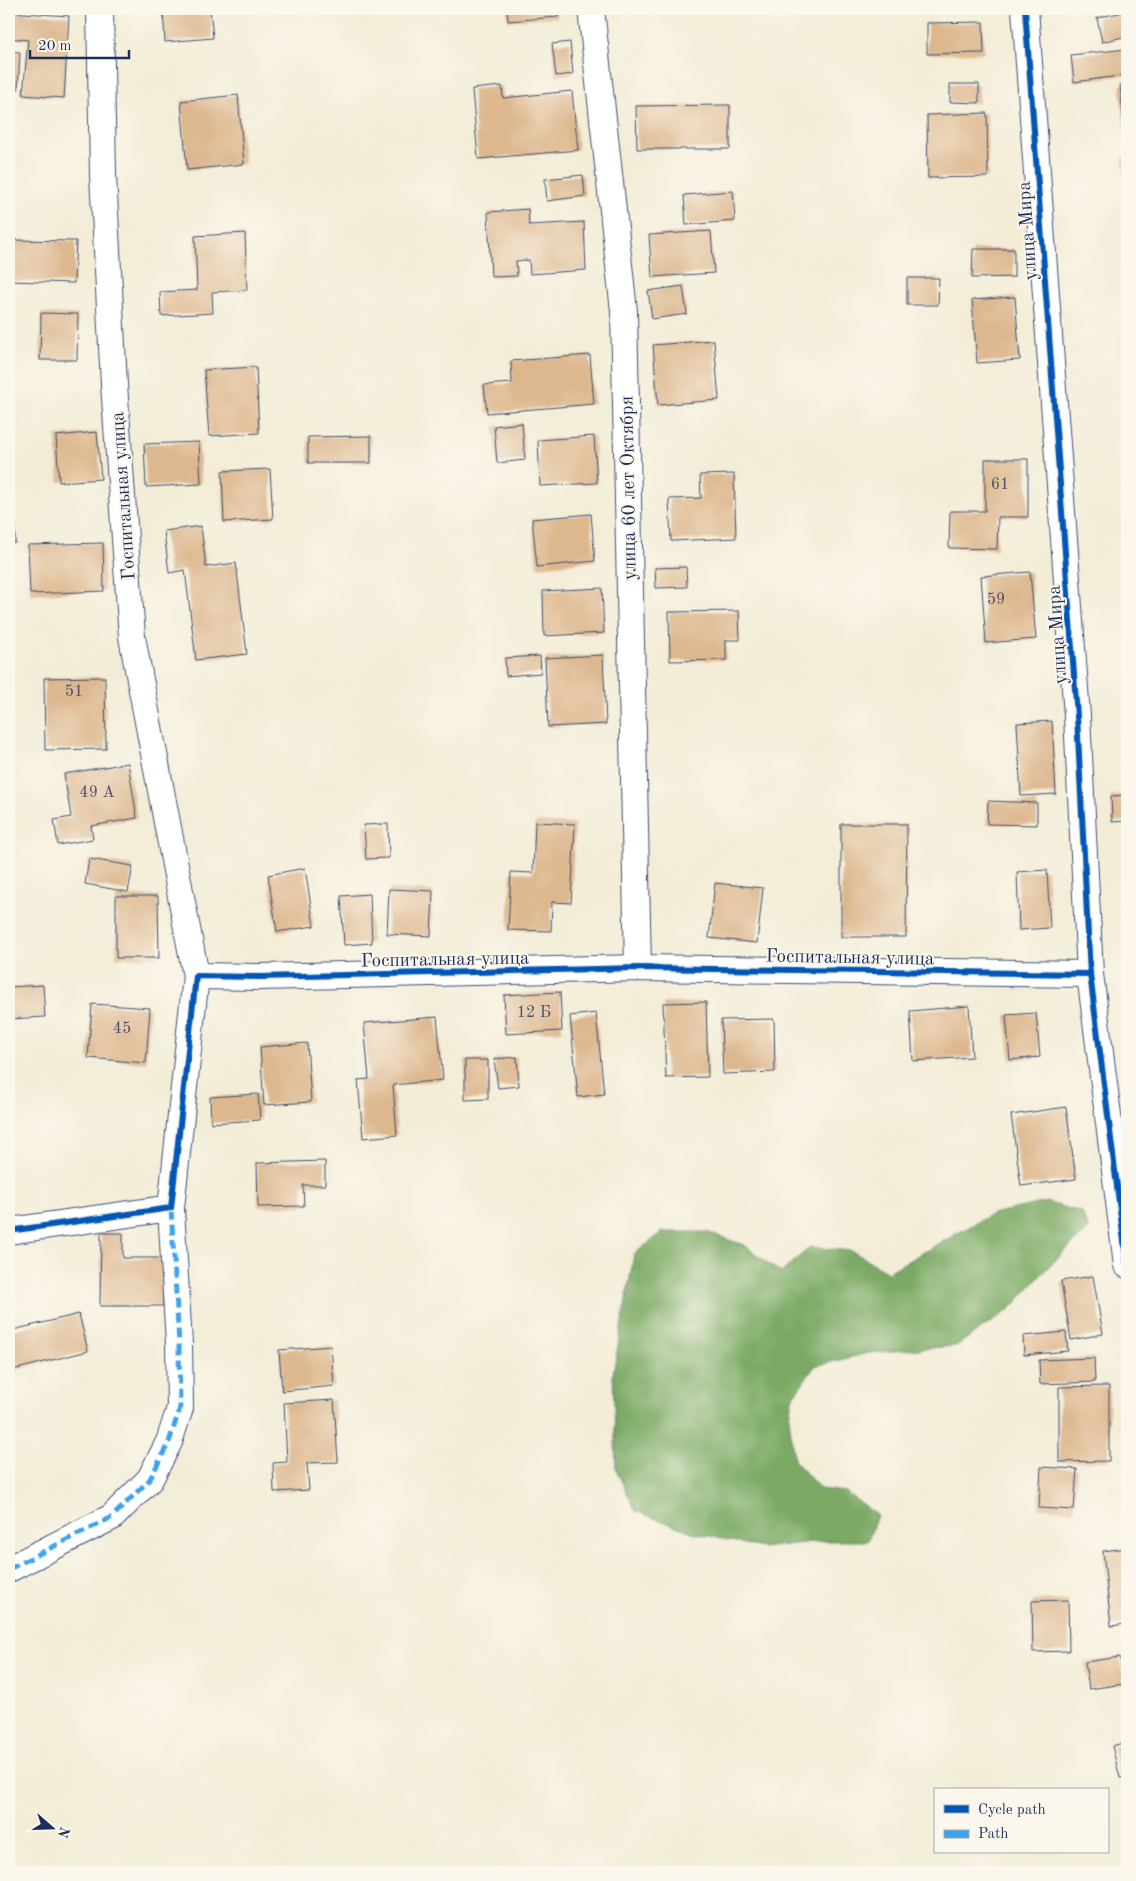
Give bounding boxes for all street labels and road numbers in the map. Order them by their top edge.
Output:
street label: улица Мира [1016,180,1041,281]
street label: улица 60 лет Октября [618,395,641,580]
street label: Госпитальная улица [109,410,140,581]
street label: улица Мира [1046,584,1071,685]
street label: Госпитальная улица [765,948,935,969]
street label: Госпитальная улица [361,950,530,971]

